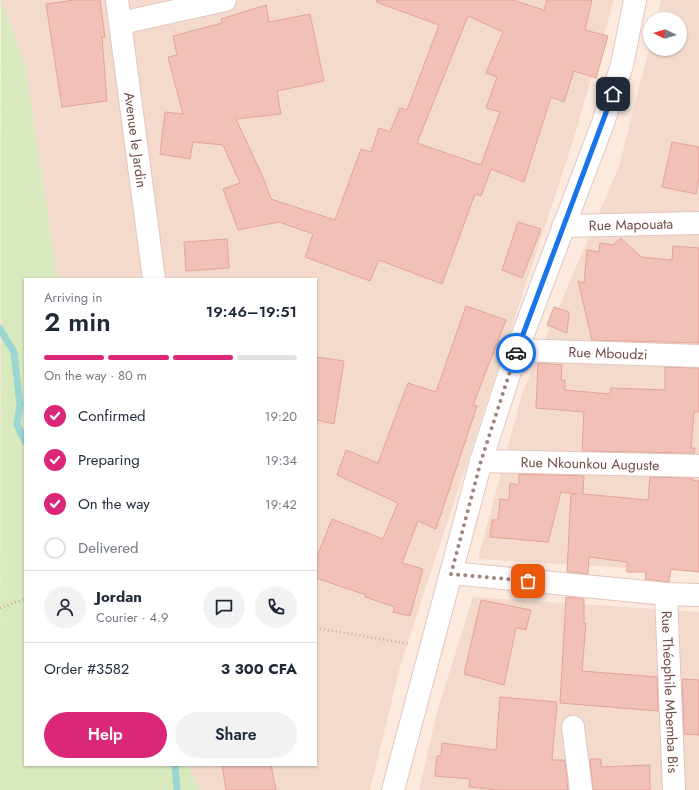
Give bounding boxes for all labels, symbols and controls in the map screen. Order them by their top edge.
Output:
north arrow [643,12,687,56]
map controls [643,12,687,56]
pin [596,77,630,111]
icon: home [602,83,624,105]
street label: Avenue le Jardin [119,91,152,189]
street label: Rue Mapouata [588,214,673,235]
text: Arriving in [44,288,102,307]
text: 19:46–19:51 [206,301,297,323]
text: 2 min [44,303,111,341]
courier [496,333,536,373]
icon: car [505,342,527,364]
street label: Rue Mboudzi [568,342,648,364]
text: On the way · 80 m [44,366,147,385]
icon: check [44,405,66,427]
text: Confirmed [78,405,146,427]
text: 19:20 [265,407,297,426]
icon: check [44,449,66,471]
text: Preparing [78,449,140,471]
text: 19:34 [265,451,297,470]
street label: Rue Nkounkou Auguste [520,452,660,475]
icon: check [44,493,66,515]
text: On the way [78,493,150,515]
text: 19:42 [265,495,297,514]
text: Delivered [78,537,139,559]
pin [511,564,545,598]
icon: bag [517,570,539,592]
button: person [44,586,86,628]
text: Jordan [96,586,142,608]
button: chat [203,586,245,628]
button: phone [255,586,297,628]
text: Courier · 4.9 [96,608,169,627]
street label: Rue Théophile Mbemba Bis [657,610,683,774]
text: Order #3582 [44,658,129,680]
text: 3 300 CFA [221,658,297,680]
button: Help [44,712,167,758]
button: Share [175,712,297,758]

